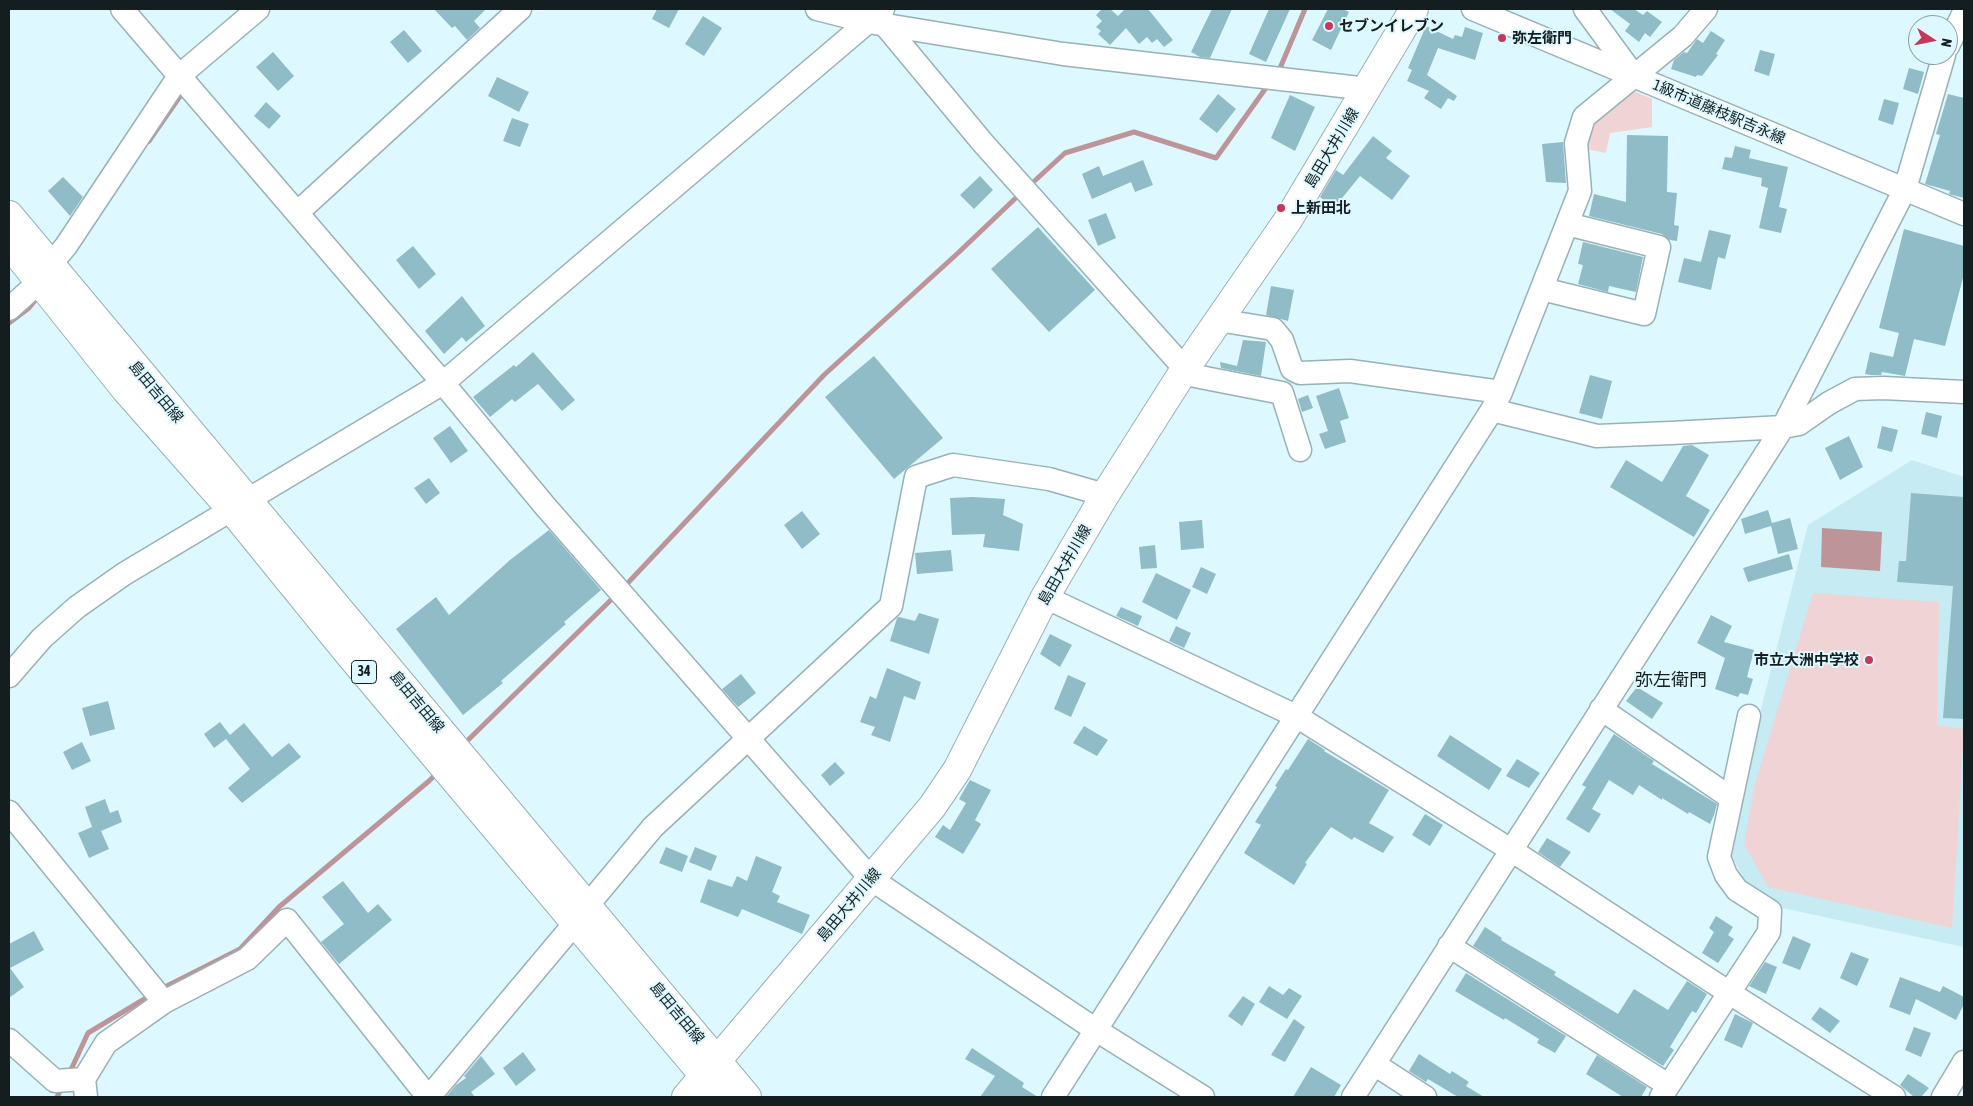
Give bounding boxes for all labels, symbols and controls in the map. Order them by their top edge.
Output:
north arrow [1908,15,1958,65]
place label: セブンイレブン [1339,17,1444,35]
marker: セブンイレブン [1323,20,1335,32]
place label: 弥左衛門 [1512,29,1572,47]
marker: 弥左衛門 [1496,32,1508,44]
text: N [1938,37,1955,48]
street label: 1級市道藤枝駅吉永線 [1650,76,1788,148]
street label: 島田大井川線 [1301,105,1363,191]
place label: 上新田北 [1291,199,1351,217]
marker: 上新田北 [1275,202,1287,214]
street label: 島田吉田線 [125,357,187,427]
street label: 島田大井川線 [1035,522,1095,608]
place label: 市立大洲中学校 [1754,651,1859,669]
marker: 市立大洲中学校 [1863,654,1875,666]
road number: 34 [352,660,376,684]
street label: 島田吉田線 [386,667,448,737]
district label: 弥左衛門 [1635,669,1707,691]
street label: 島田大井川線 [813,865,885,945]
street label: 島田吉田線 [646,978,708,1048]

